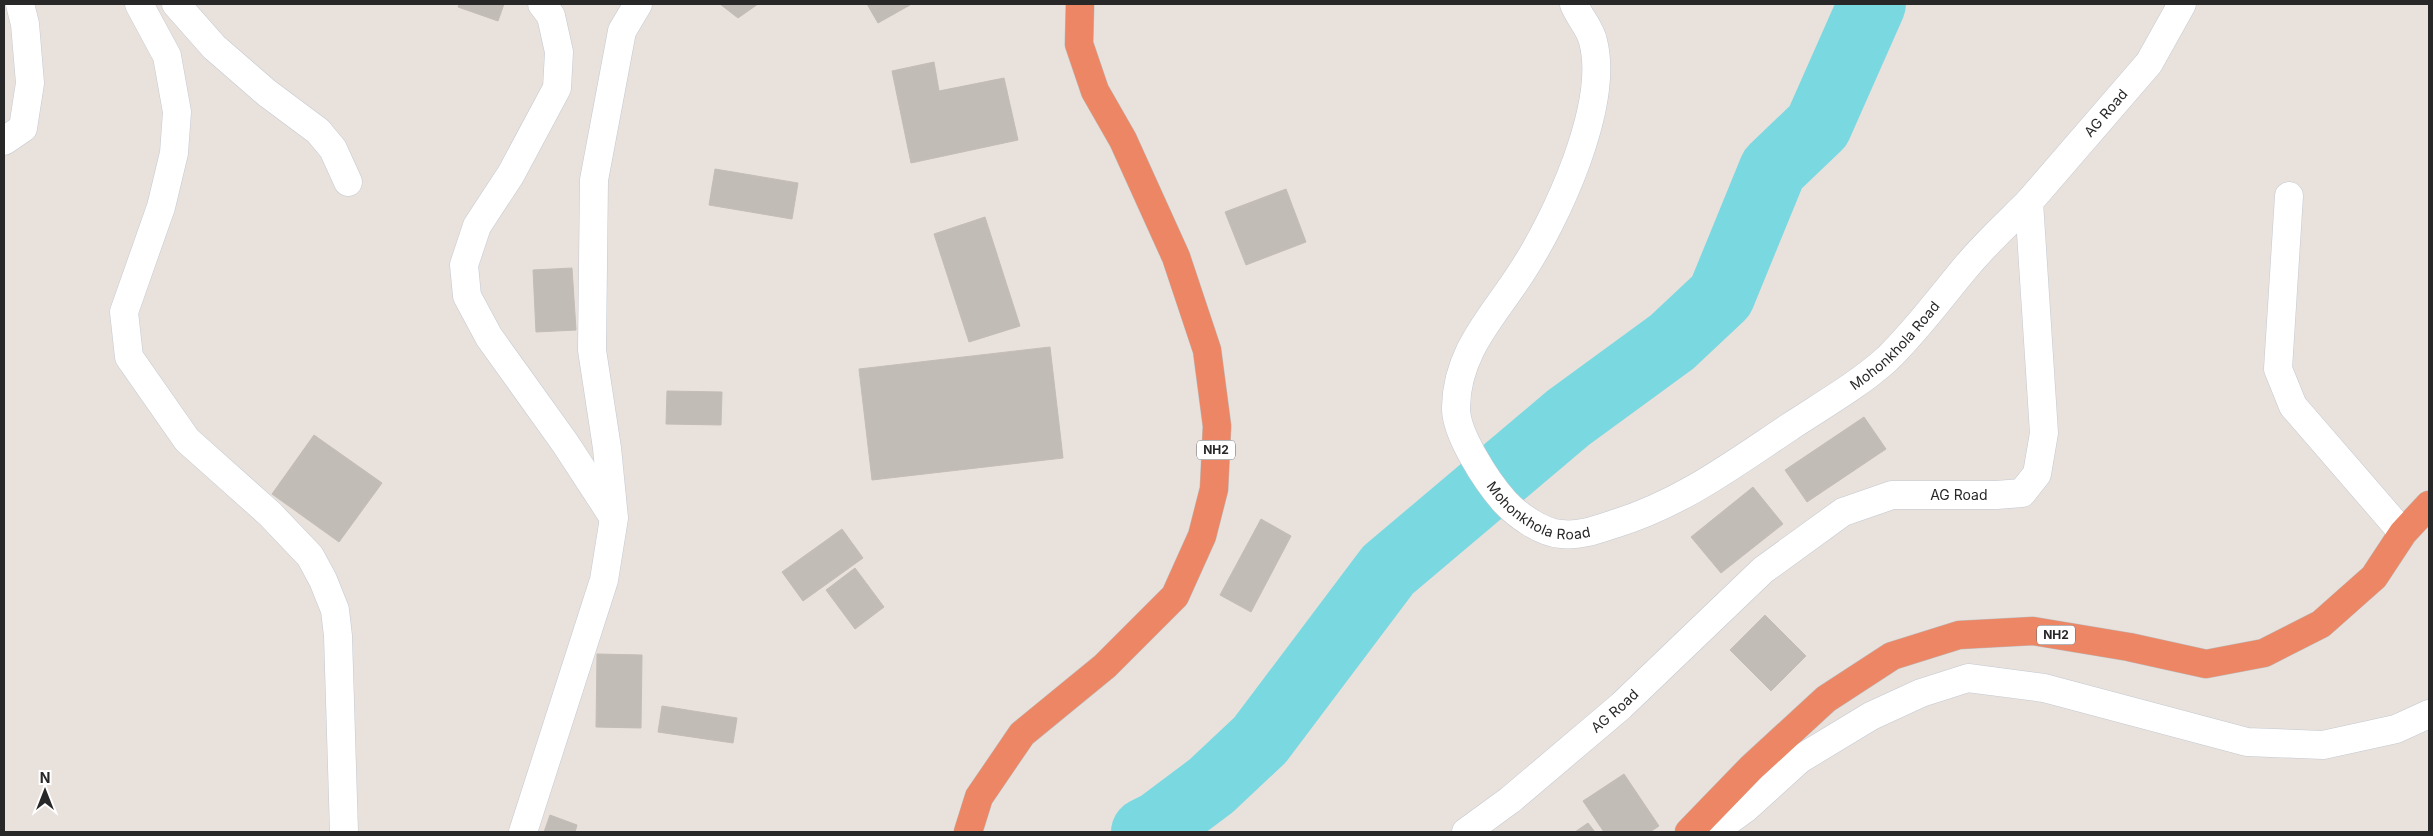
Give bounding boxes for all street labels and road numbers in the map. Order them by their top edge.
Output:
street label: AG Road [2080,85,2131,140]
street label: Mohonkhola Road [1846,298,1943,393]
road number: NH2 [1197,440,1235,460]
street label: Mohonkhola Road [1484,478,1592,542]
street label: AG Road [1930,486,1988,503]
road number: NH2 [2037,626,2075,644]
street label: AG Road [1587,685,1642,736]

